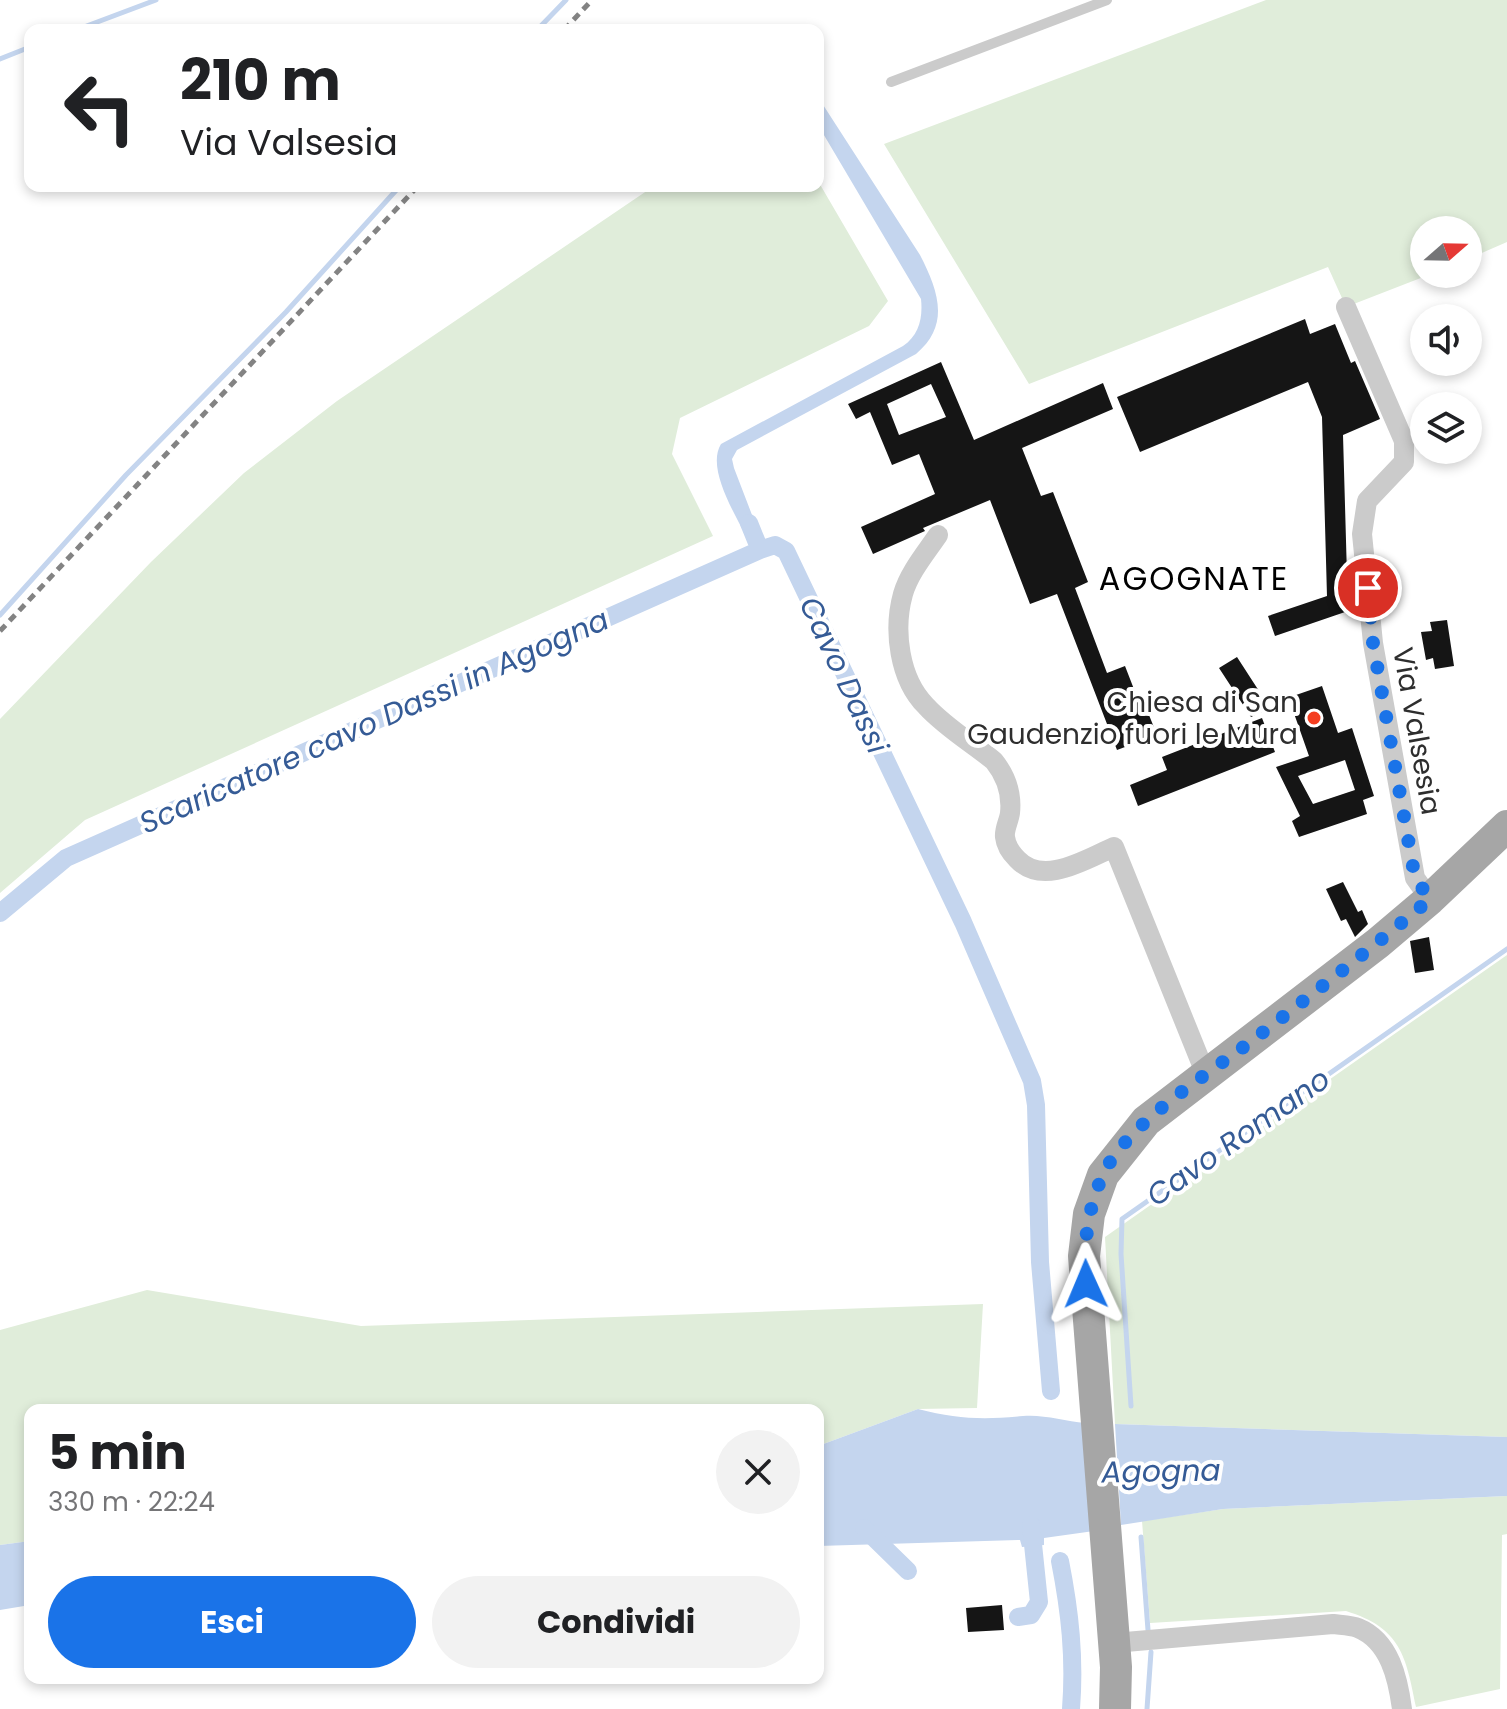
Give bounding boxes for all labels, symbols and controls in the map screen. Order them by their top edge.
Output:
text: 210 m [180,41,341,120]
icon: left [48,56,152,160]
text: Via Valsesia [180,117,398,168]
north arrow [1410,216,1482,288]
map controls [1410,216,1482,464]
button: sound [1410,304,1482,376]
button: layers [1410,392,1482,464]
pin [1334,554,1402,622]
district label: AGOGNATE [1099,556,1289,601]
icon: arrive [1346,566,1390,610]
water label: Cavo Dassi [789,590,899,761]
water label: Scaricatore cavo Dassi in Agogna [133,598,615,844]
street label: Via Valsesia [1383,644,1451,818]
place label: Chiesa di San Gaudenzio fuori le Mura [967,683,1298,754]
marker: Chiesa di San Gaudenzio fuori le Mura [1305,709,1323,727]
water label: Cavo Romano [1137,1058,1339,1216]
position arrow [1044,1242,1128,1326]
text: 5 min [48,1419,187,1486]
button: close [716,1430,800,1514]
water label: Agogna [1100,1448,1221,1494]
text: 330 m · 22:24 [48,1484,215,1520]
button: Esci [48,1576,416,1668]
button: Condividi [432,1576,800,1668]

